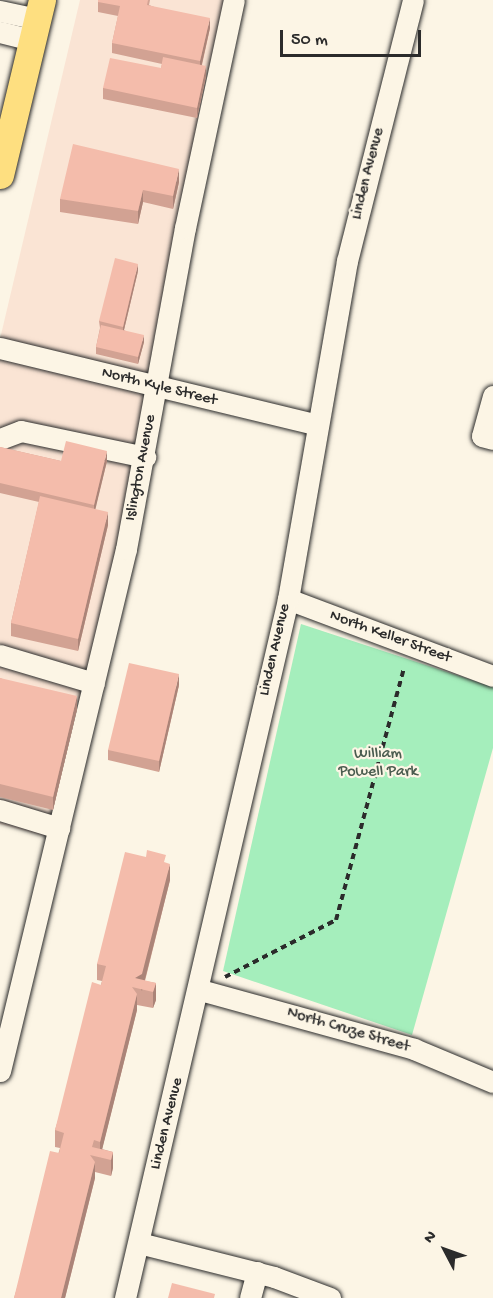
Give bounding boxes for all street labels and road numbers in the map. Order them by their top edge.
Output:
street label: Linden Avenue [348,126,390,222]
street label: North Kyle Street [99,364,219,412]
street label: Islington Avenue [122,413,162,523]
street label: Linden Avenue [256,602,296,698]
street label: North Keller Street [327,607,453,669]
street label: North Cruze Street [284,1004,412,1058]
street label: Linden Avenue [147,1076,189,1172]

